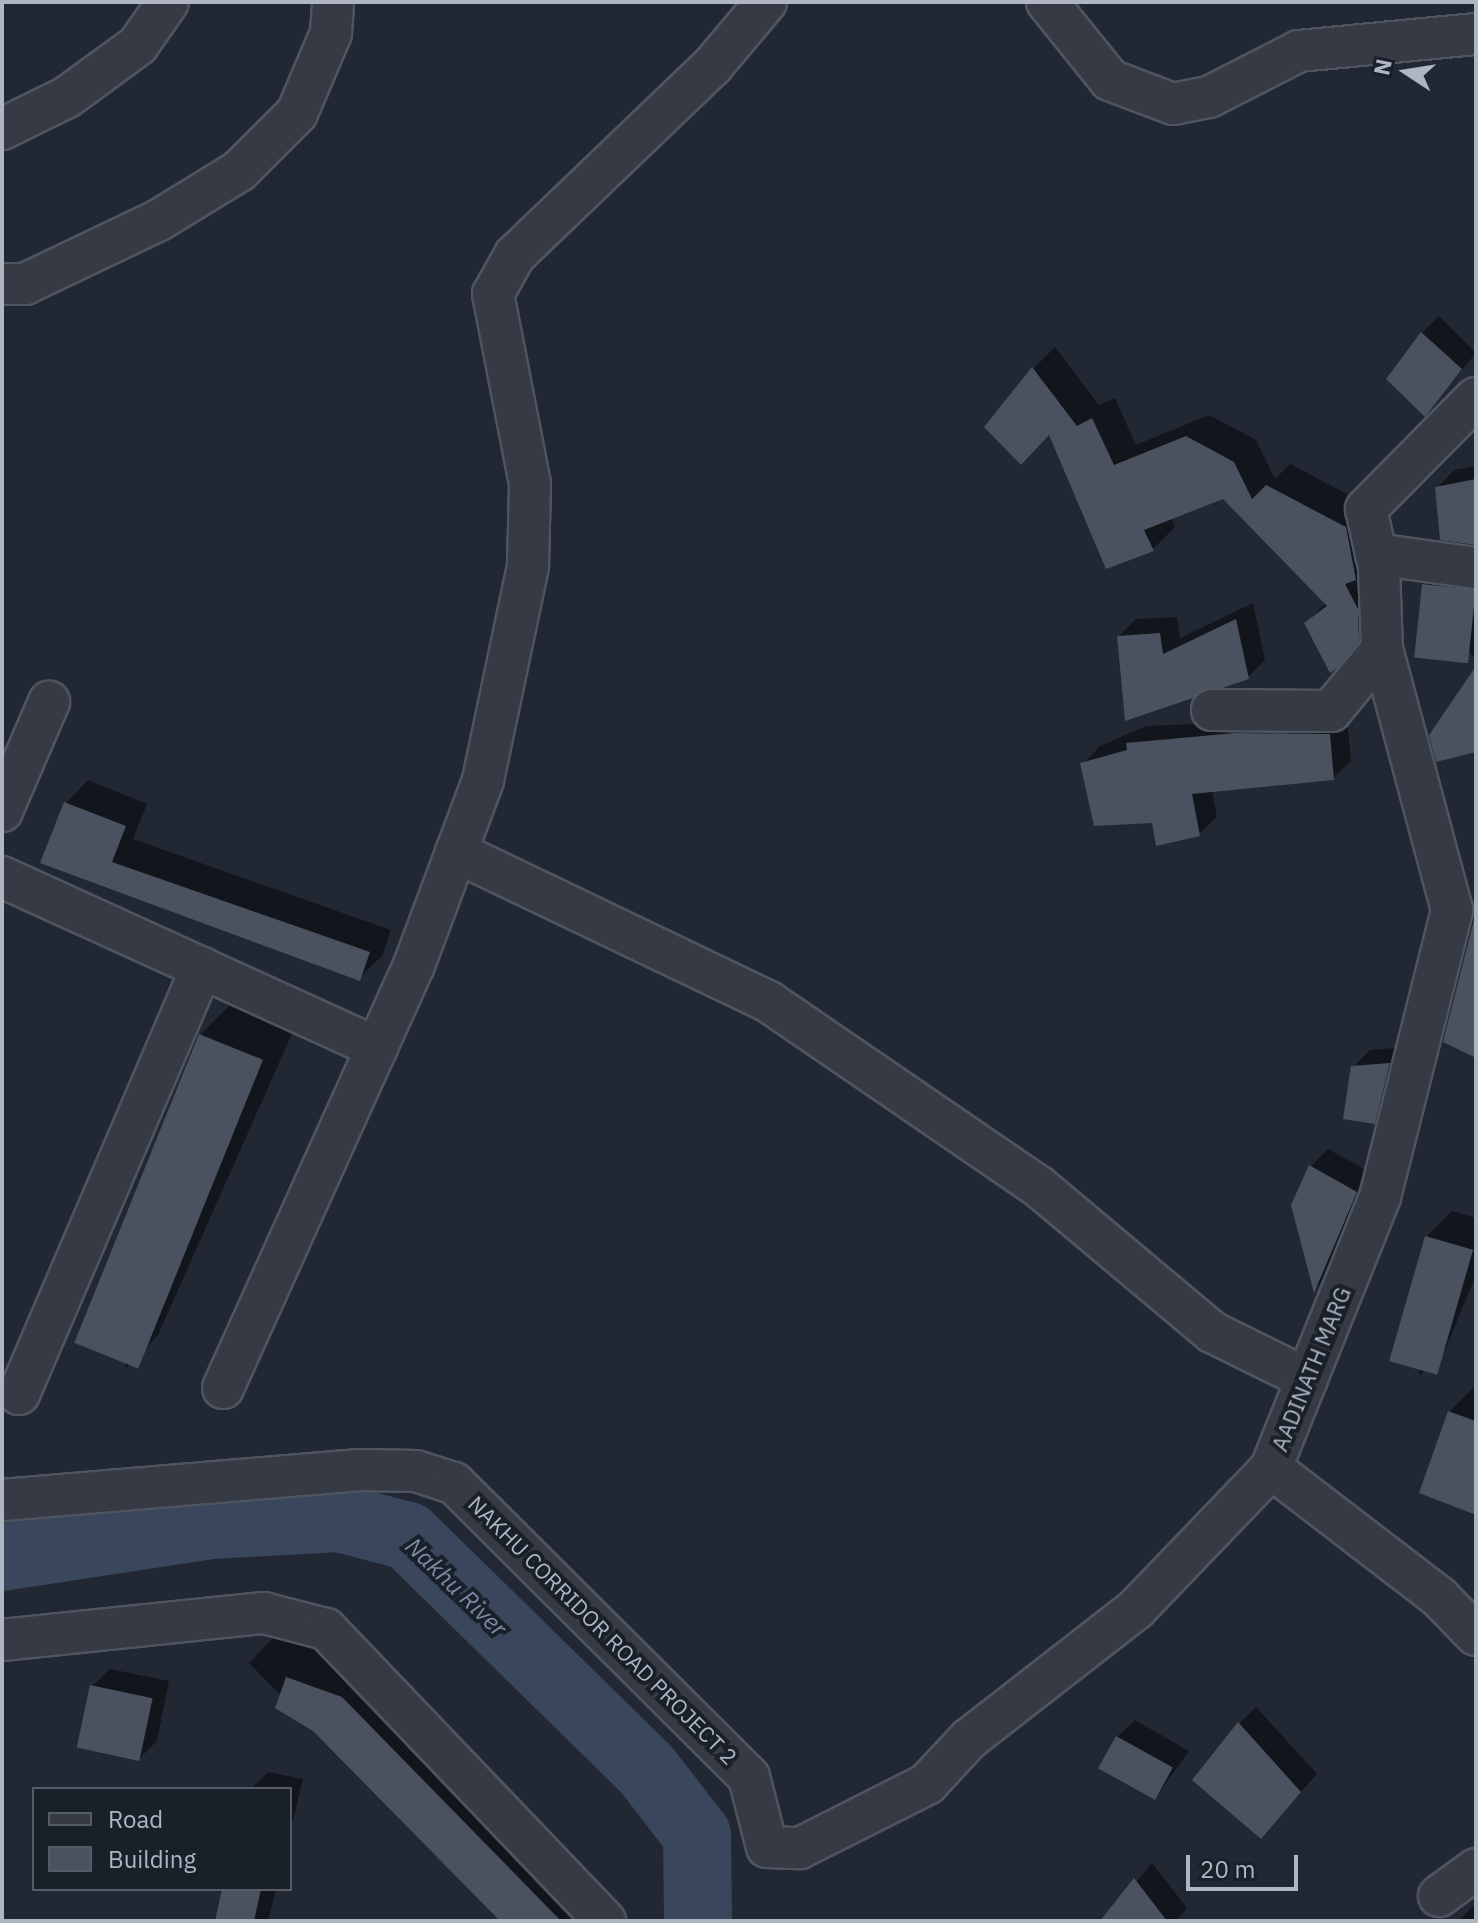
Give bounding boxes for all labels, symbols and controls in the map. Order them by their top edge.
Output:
north arrow [1366,32,1446,112]
text: N [1366,56,1398,78]
street label: AADINATH MARG [1266,1283,1356,1455]
street label: NAKHU CORRIDOR ROAD PROJECT 2 [463,1490,743,1770]
water label: Nakhu River [399,1532,513,1642]
legend [32,1787,292,1891]
text: Road [108,1803,163,1835]
scale bar [1190,1839,1302,1889]
text: Building [108,1843,196,1875]
text: 20 m [1200,1853,1255,1885]

